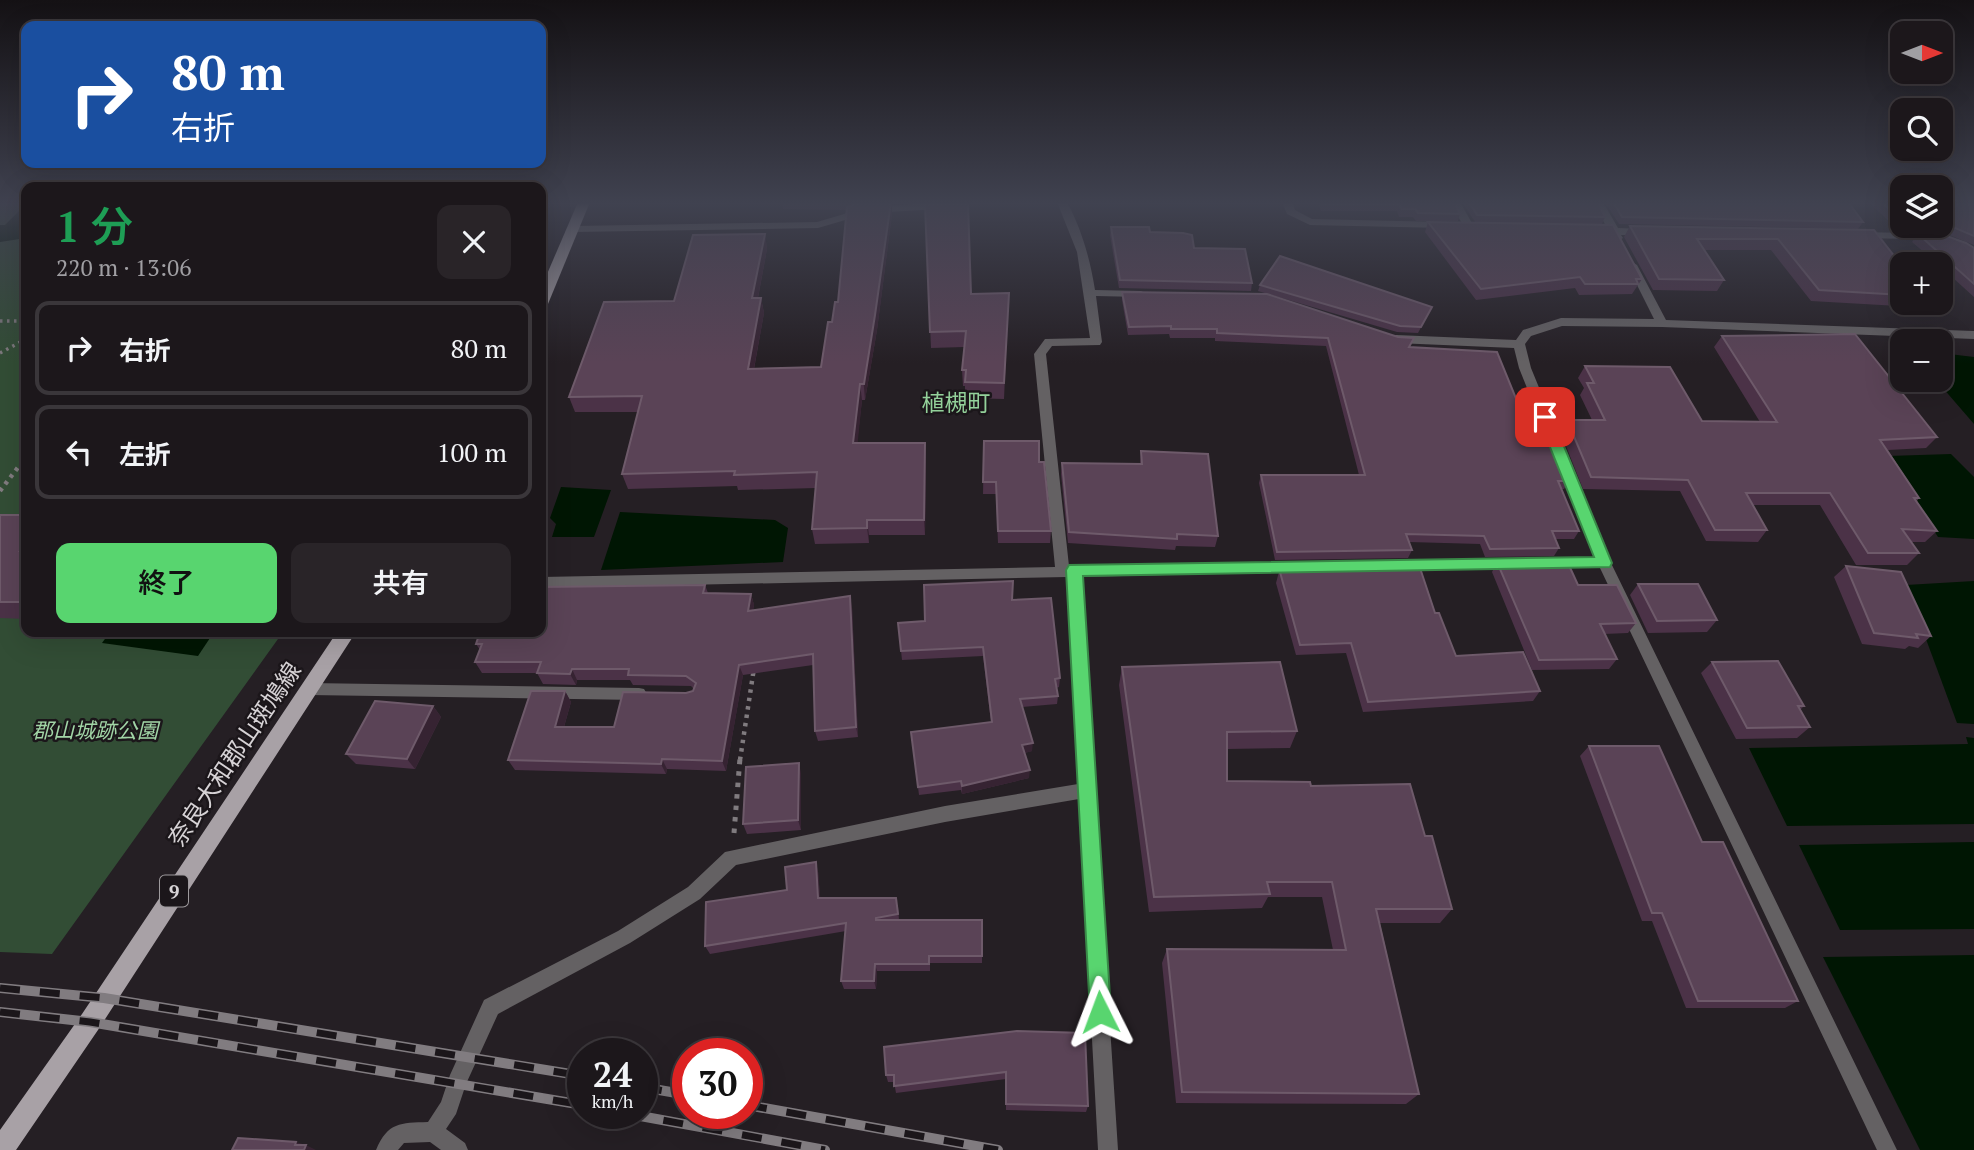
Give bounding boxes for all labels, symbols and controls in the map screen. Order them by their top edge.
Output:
north arrow [1890,21,1953,84]
map controls [1890,21,1953,392]
text: 80 m [171,39,285,104]
icon: right [56,49,147,140]
button: search [1890,98,1953,161]
text: 右折 [171,106,235,148]
button: layers [1890,175,1953,238]
text: 1 分 [56,198,133,254]
button: close [437,205,511,279]
text: 220 m · 13:06 [56,252,191,283]
button: + [1890,252,1953,315]
icon: right [60,329,98,367]
button: − [1890,329,1953,392]
text: 80 m [451,331,507,365]
text: 右折 [119,333,171,367]
district label: 植槻町 [922,387,991,418]
pin [1515,387,1575,447]
icon: arrive [1526,398,1564,436]
icon: left [60,433,98,471]
text: 100 m [437,435,507,469]
text: 左折 [119,437,171,471]
button: 終了 [56,543,277,623]
button: 共有 [291,543,511,623]
street label: 奈良大和郡山斑鳩線 [160,656,308,852]
park label: 郡山城跡公園 [32,716,161,744]
road number: 9 [160,876,188,906]
position arrow [1063,975,1137,1049]
speed limit sign: 30 [672,1038,763,1129]
text: 24 [593,1051,632,1097]
text: km/h [592,1089,633,1113]

